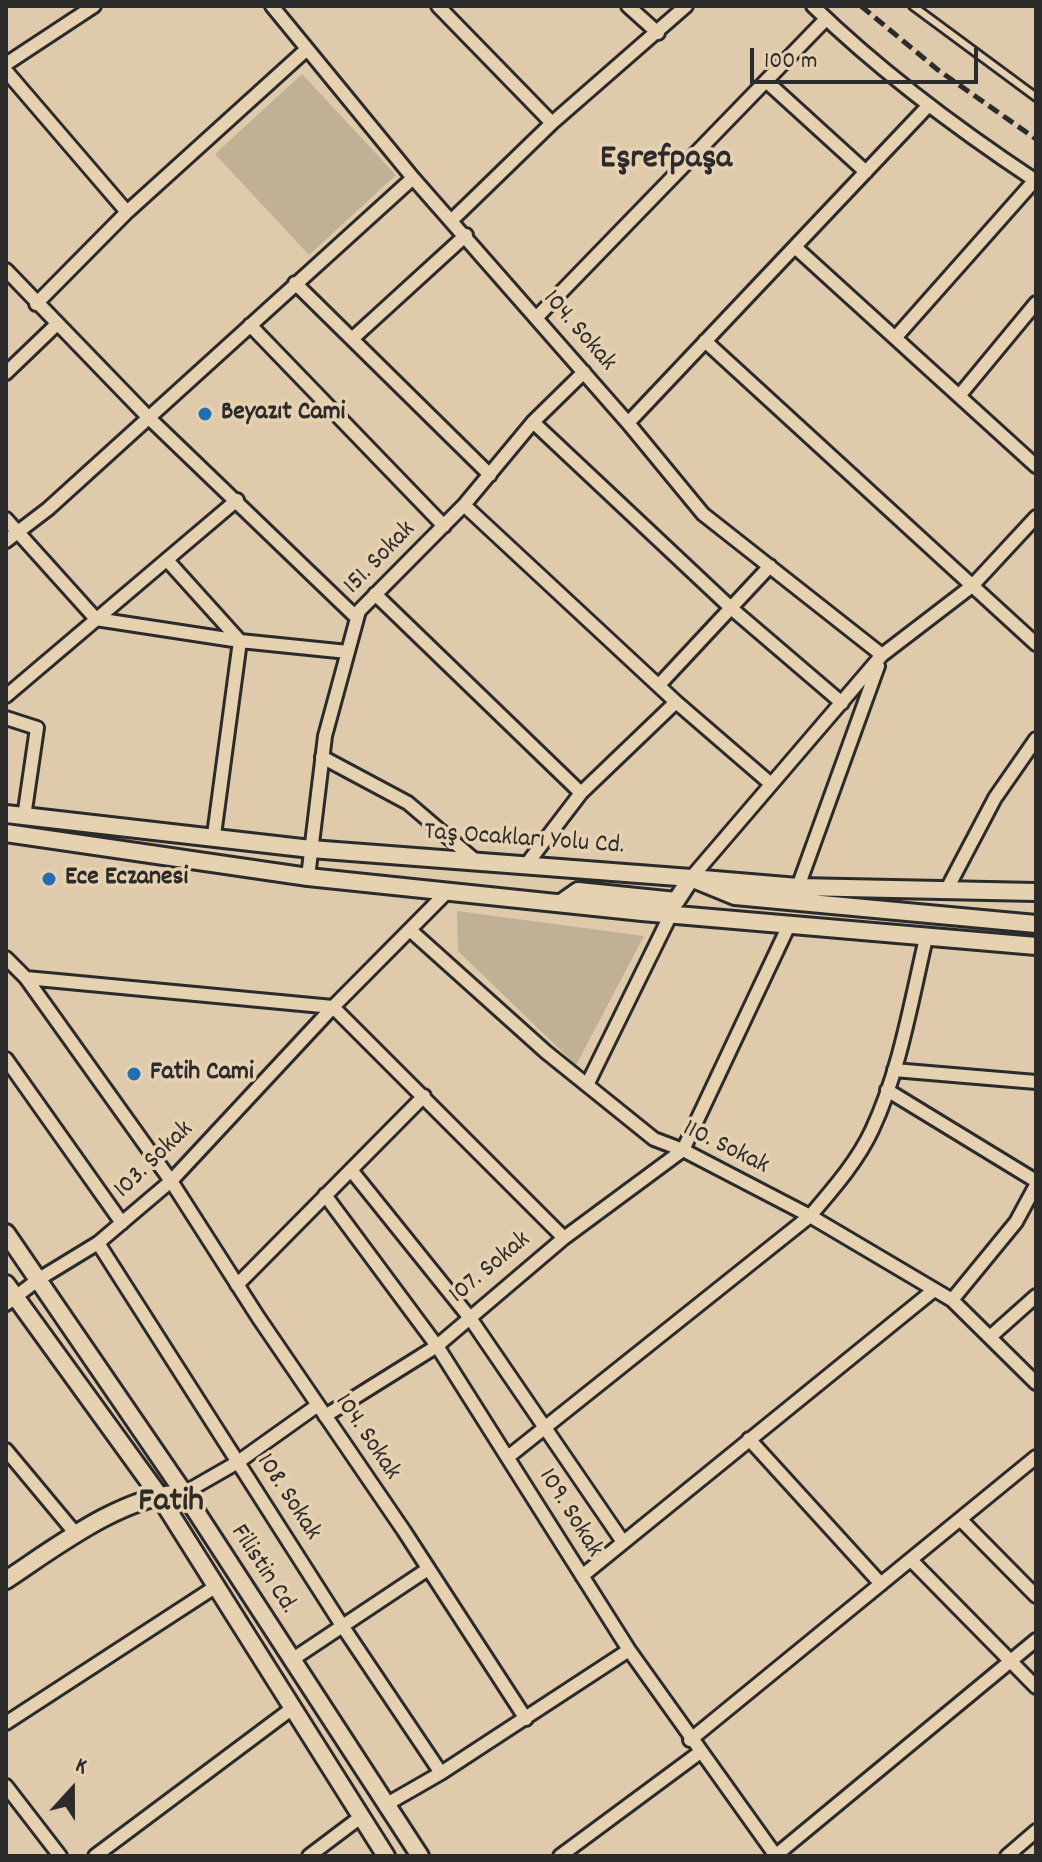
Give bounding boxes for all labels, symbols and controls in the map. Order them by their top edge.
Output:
scale bar [754,32,982,82]
text: 100 m [764,45,817,79]
district label: Eşrefpaşa [600,141,732,181]
street label: 104. Sokak [534,285,622,379]
place label: Beyazıt Cami [221,398,345,430]
marker: Beyazıt Cami [196,405,214,423]
street label: 151. Sokak [338,516,424,602]
street label: Taş Ocakları Yolu Cd. [423,818,625,864]
place label: Ece Eczanesi [65,863,188,895]
marker: Ece Eczanesi [40,870,58,888]
place label: Fatih Cami [150,1058,254,1090]
marker: Fatih Cami [125,1065,143,1083]
street label: 110. Sokak [677,1115,773,1183]
street label: 103. Sokak [109,1116,201,1206]
street label: 107. Sokak [444,1226,538,1312]
street label: 104. Sokak [326,1389,406,1487]
street label: 108. Sokak [247,1449,327,1547]
street label: 109. Sokak [530,1464,608,1564]
district label: Fatih [138,1484,204,1524]
street label: Filistin Cd. [222,1520,302,1620]
north arrow [32,1750,112,1830]
text: K [70,1751,91,1783]

